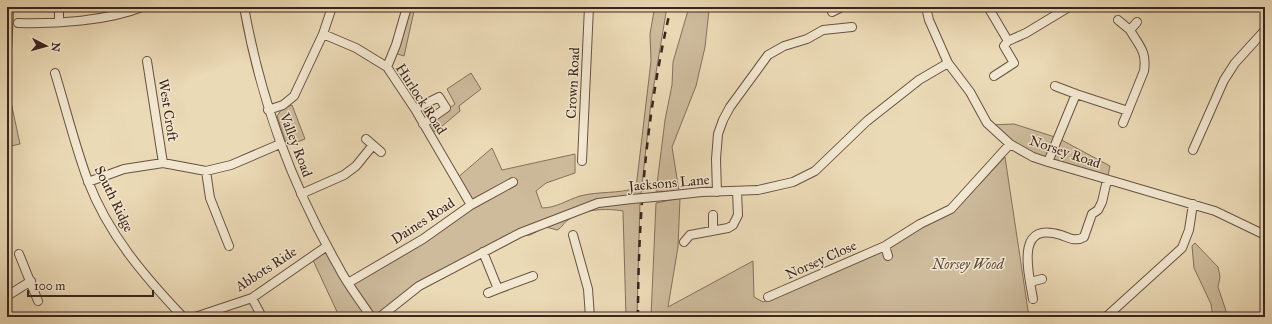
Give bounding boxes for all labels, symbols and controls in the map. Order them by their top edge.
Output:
north arrow [26,26,66,66]
text: N [48,42,62,53]
street label: Crown Road [563,47,583,119]
street label: Hurlock Road [392,61,450,137]
street label: West Croft [155,77,181,143]
street label: Valley Road [276,110,316,179]
street label: Norsey Road [1027,132,1103,172]
street label: South Ridge [91,163,137,235]
street label: Jacksons Lane [626,171,710,196]
street label: Daines Road [388,194,458,248]
street label: Norsey Close [783,237,859,283]
street label: Abbots Ride [231,243,300,296]
park label: Norsey Wood [931,256,1005,273]
scale bar [28,272,153,298]
text: 100 m [34,279,65,293]

